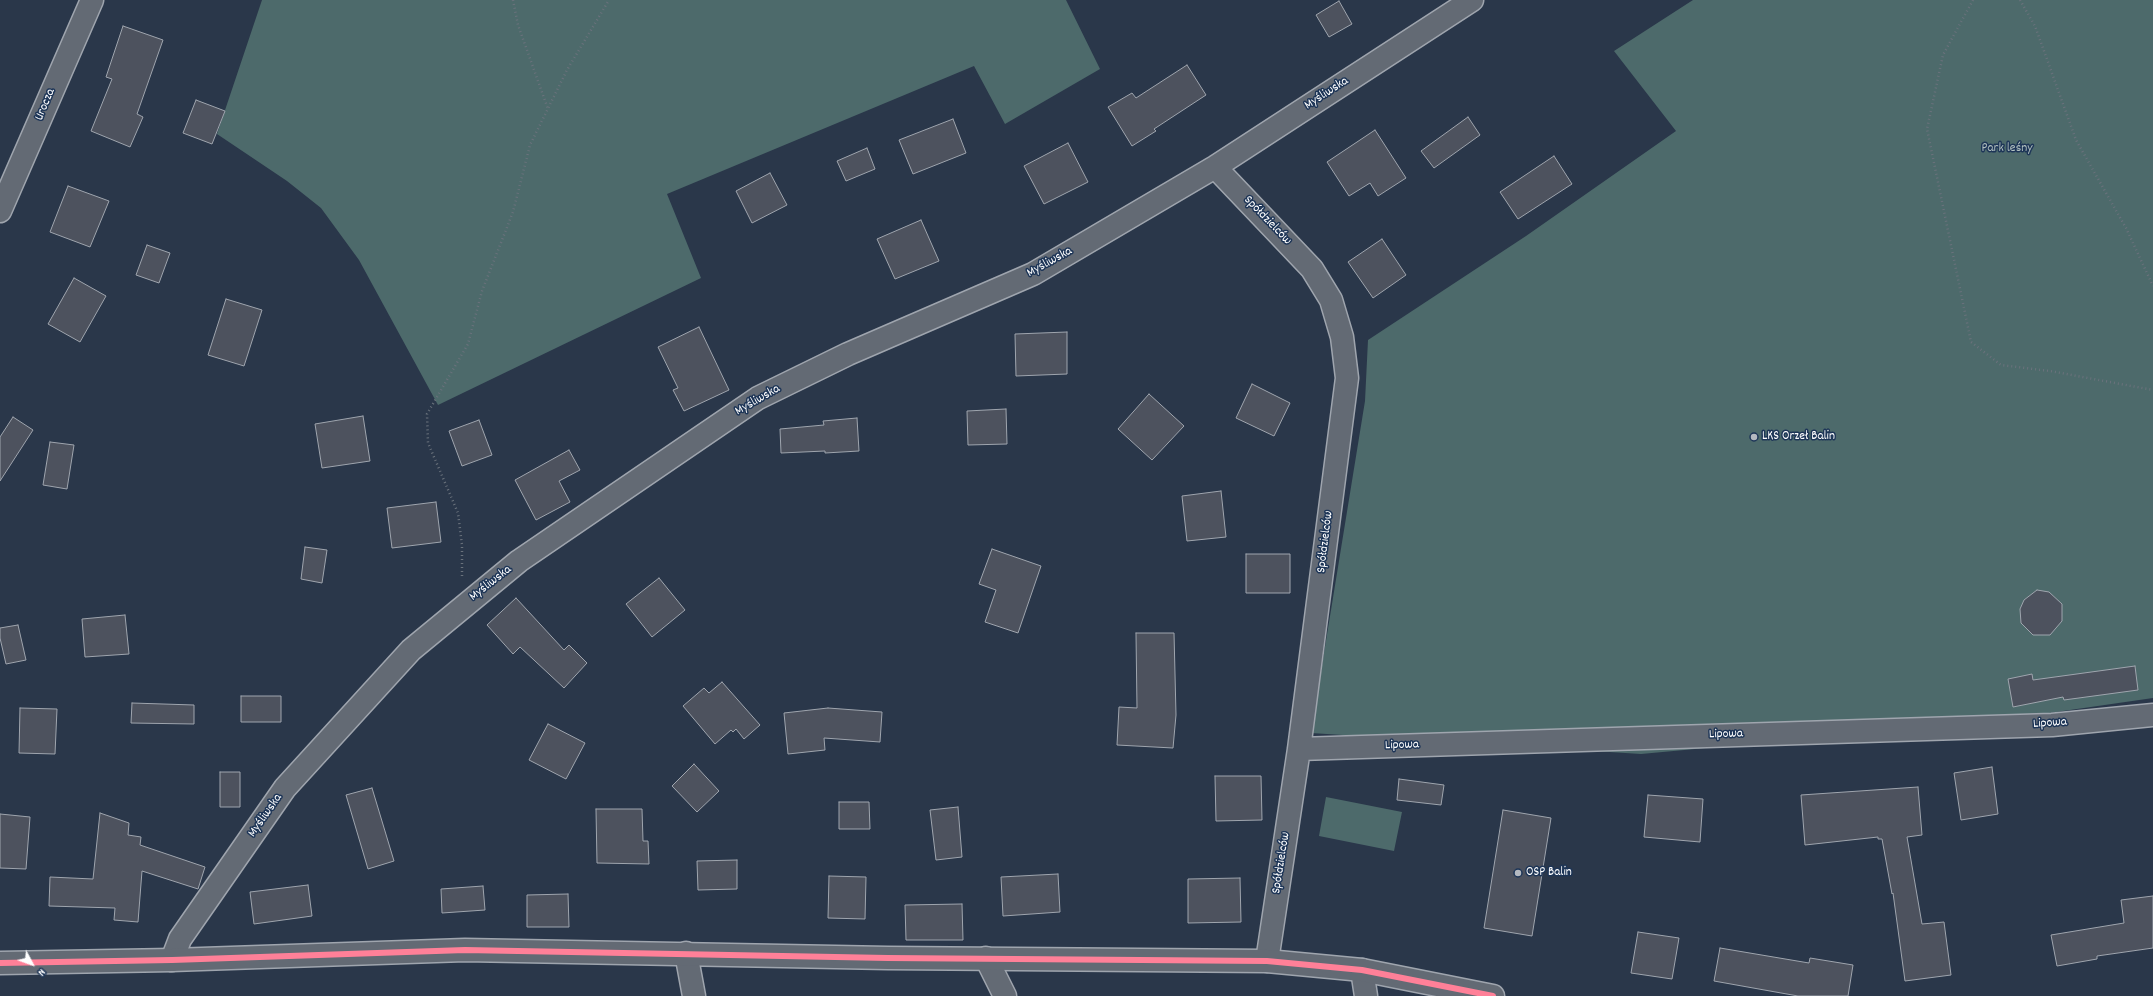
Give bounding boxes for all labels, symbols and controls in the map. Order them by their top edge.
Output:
street label: Myśliwska [1302,74,1352,114]
street label: Urocza [32,87,60,123]
park label: Park leśny [1982,141,2032,157]
street label: Spółdzielców [1240,193,1294,249]
street label: Myśliwska [1025,244,1075,282]
street label: Myśliwska [733,382,783,420]
place label: LKS Orzeł Balin [1762,429,1835,445]
marker: LKS Orzeł Balin [1749,432,1759,442]
street label: Spółdzielców [1314,510,1338,574]
street label: Myśliwska [467,563,515,605]
street label: Lipowa [2033,715,2067,733]
street label: Lipowa [1709,727,1743,743]
street label: Lipowa [1385,738,1419,754]
street label: Myśliwska [245,791,287,841]
street label: Spółdzielców [1269,831,1295,895]
place label: OSP Balin [1526,865,1572,881]
marker: OSP Balin [1513,868,1523,878]
north arrow [12,944,52,984]
text: N [33,965,49,979]

